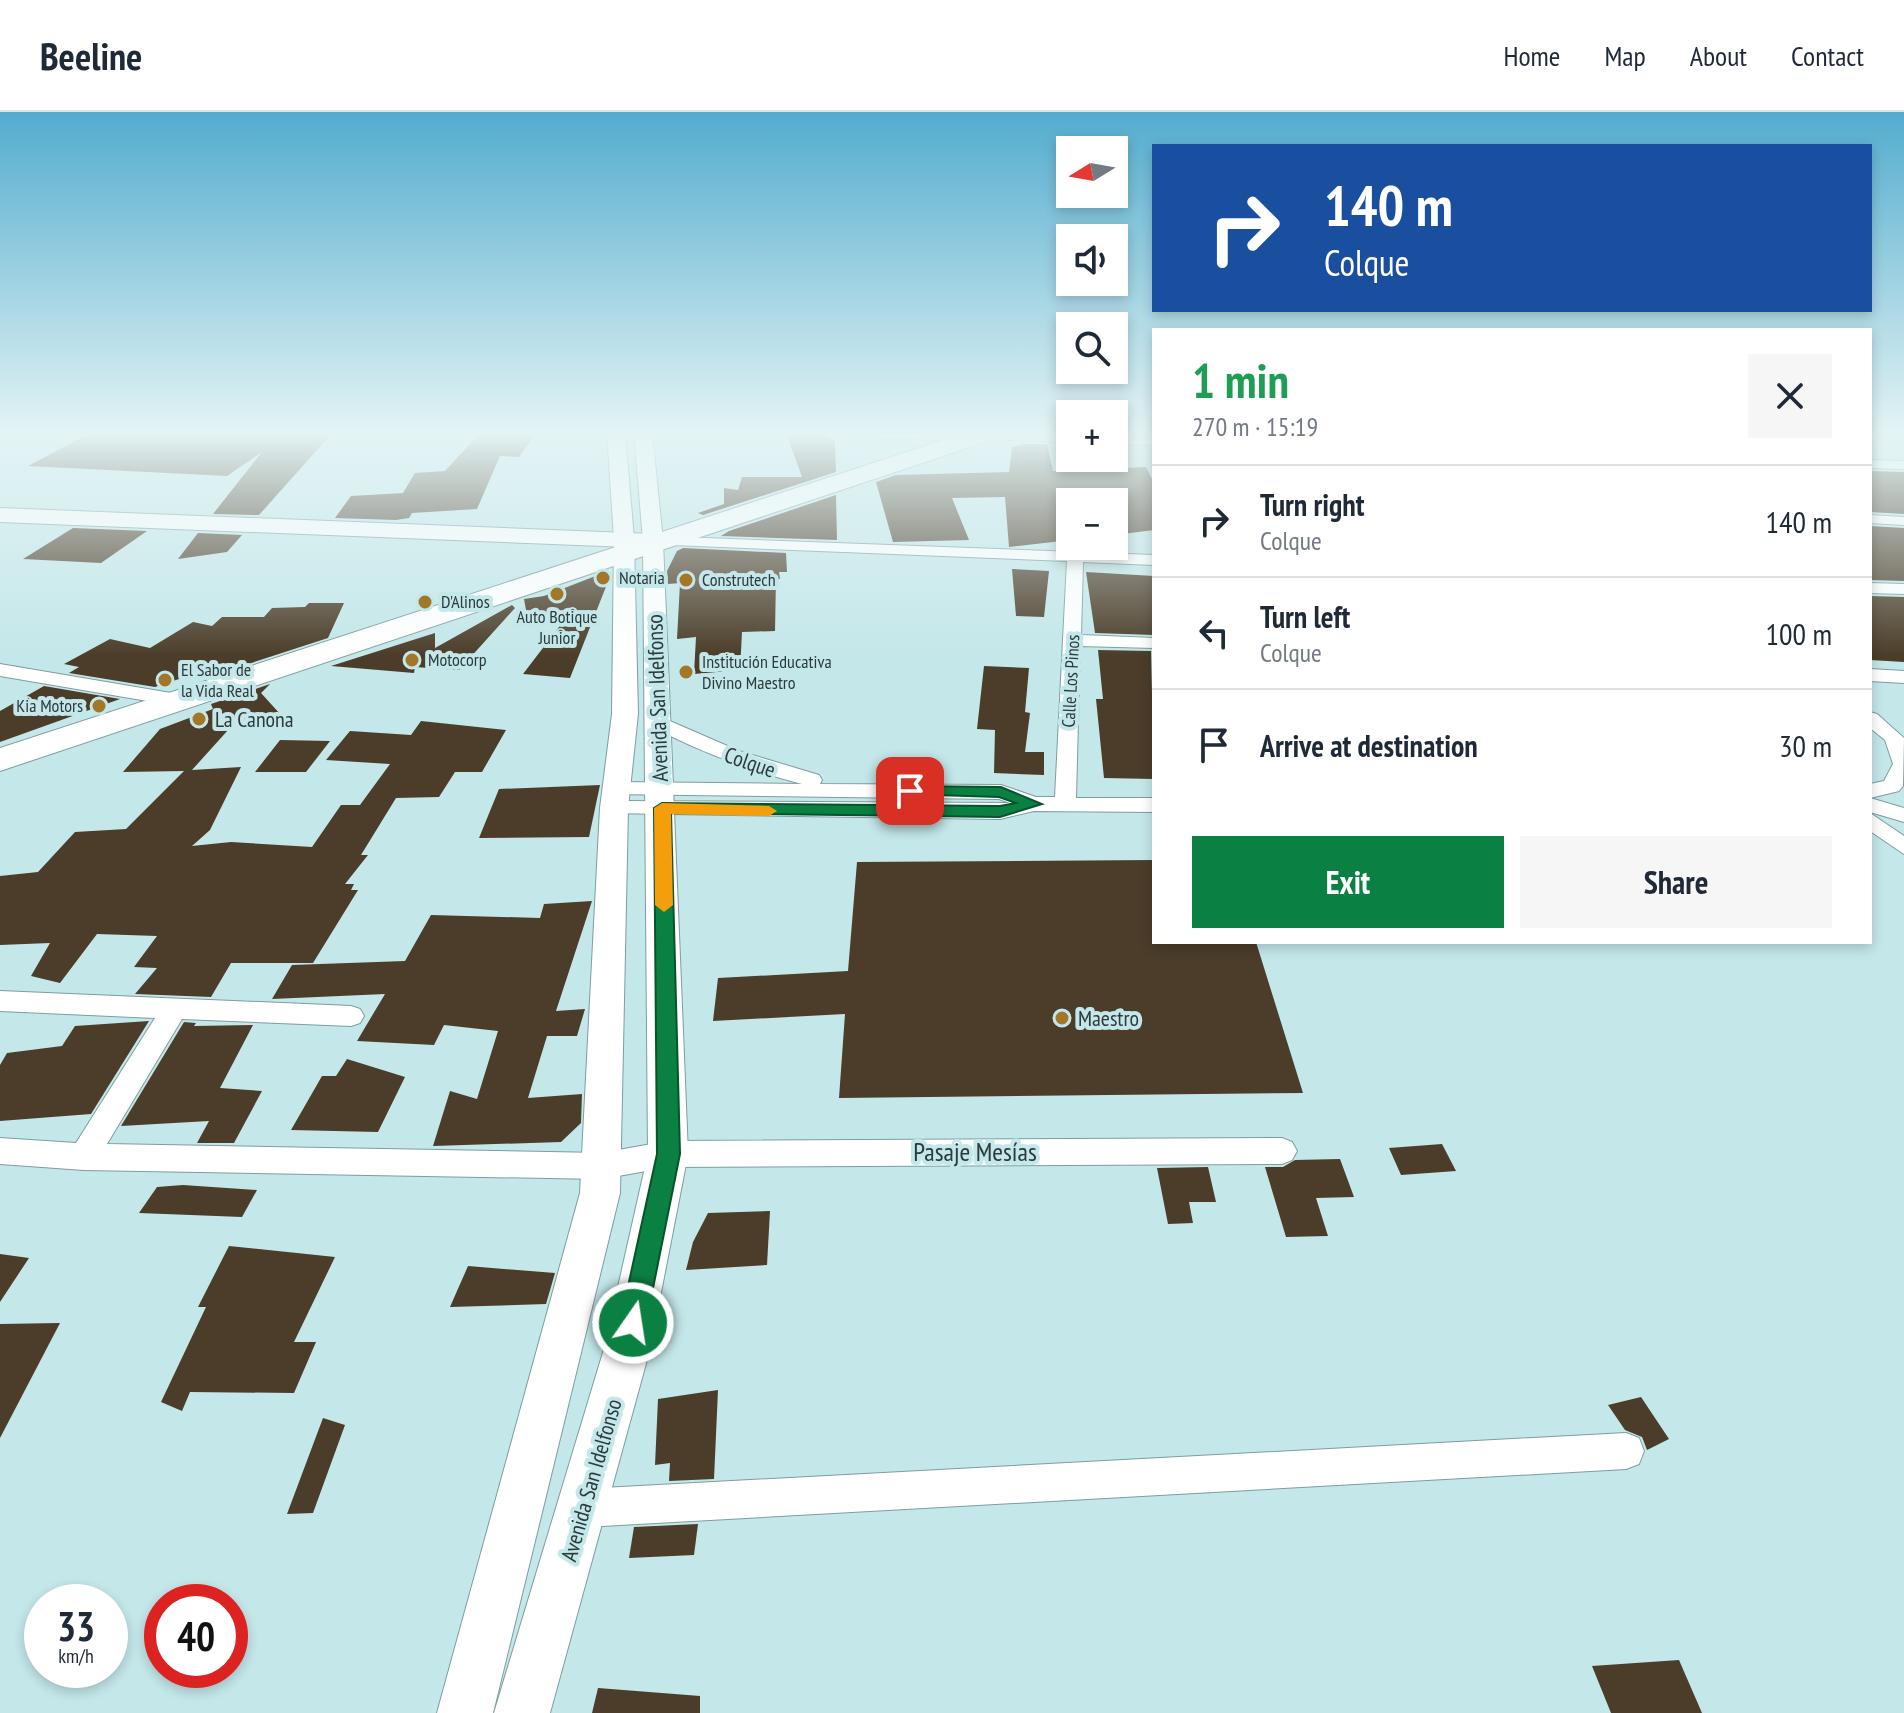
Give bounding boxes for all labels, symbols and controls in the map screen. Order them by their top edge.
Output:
text: Beeline [40,31,142,80]
text: Home [1504,37,1560,74]
text: Map [1604,37,1646,74]
text: About [1690,37,1747,74]
text: Contact [1791,37,1864,74]
north arrow [1056,136,1128,208]
map controls [1056,136,1128,560]
text: 140 m [1324,169,1453,241]
icon: right [1192,176,1296,280]
button: sound [1056,224,1128,296]
text: Colque [1324,239,1409,286]
button: search [1056,312,1128,384]
text: 1 min [1192,349,1289,411]
button: close [1748,354,1832,438]
button: + [1056,400,1128,472]
text: 270 m · 15:19 [1192,410,1318,443]
text: Turn right [1260,485,1364,524]
button: − [1056,488,1128,560]
icon: right [1192,499,1236,543]
text: 140 m [1766,502,1832,541]
text: Colque [1260,524,1322,557]
place label: Notaria [619,566,665,589]
place label: Construtech [702,568,776,591]
marker: Notaria [594,569,612,587]
marker: Construtech [677,571,695,589]
marker: Auto Botique Junior [548,585,566,603]
place label: D'Alinos [441,590,490,613]
marker: D'Alinos [416,593,434,611]
text: Turn left [1260,597,1350,636]
place label: Auto Botique Junior [517,605,597,649]
icon: left [1192,611,1236,655]
street label: Avenida San Idelfonso [640,614,674,782]
text: 100 m [1766,614,1832,653]
street label: Calle Los Pinos [1057,634,1084,728]
text: Colque [1260,636,1322,669]
place label: Motocorp [428,648,487,671]
place label: Institución Educativa Divino Maestro [702,650,832,694]
marker: Motocorp [403,651,421,669]
place label: El Sabor de la Vida Real [181,658,254,702]
marker: Institución Educativa Divino Maestro [677,663,695,681]
marker: El Sabor de la Vida Real [156,671,174,689]
place label: Kia Motors [16,694,83,717]
marker: Kia Motors [90,697,108,715]
place label: La Canona [215,705,294,733]
marker: La Canona [190,710,208,728]
icon: arrive [1192,723,1236,767]
text: Arrive at destination [1260,726,1478,765]
text: 30 m [1779,726,1832,765]
street label: Colque [721,740,779,784]
pin [876,757,944,825]
icon: arrive [888,769,932,813]
button: Exit [1192,836,1504,928]
button: Share [1520,836,1832,928]
place label: Maestro [1078,1004,1139,1032]
marker: Maestro [1053,1009,1071,1027]
street label: Pasaje Mesías [913,1135,1037,1168]
position arrow [591,1281,675,1365]
street label: Avenida San Idelfonso [554,1396,628,1564]
speed limit sign: 40 [144,1584,248,1688]
text: 33 [57,1600,95,1652]
text: km/h [58,1643,94,1669]

